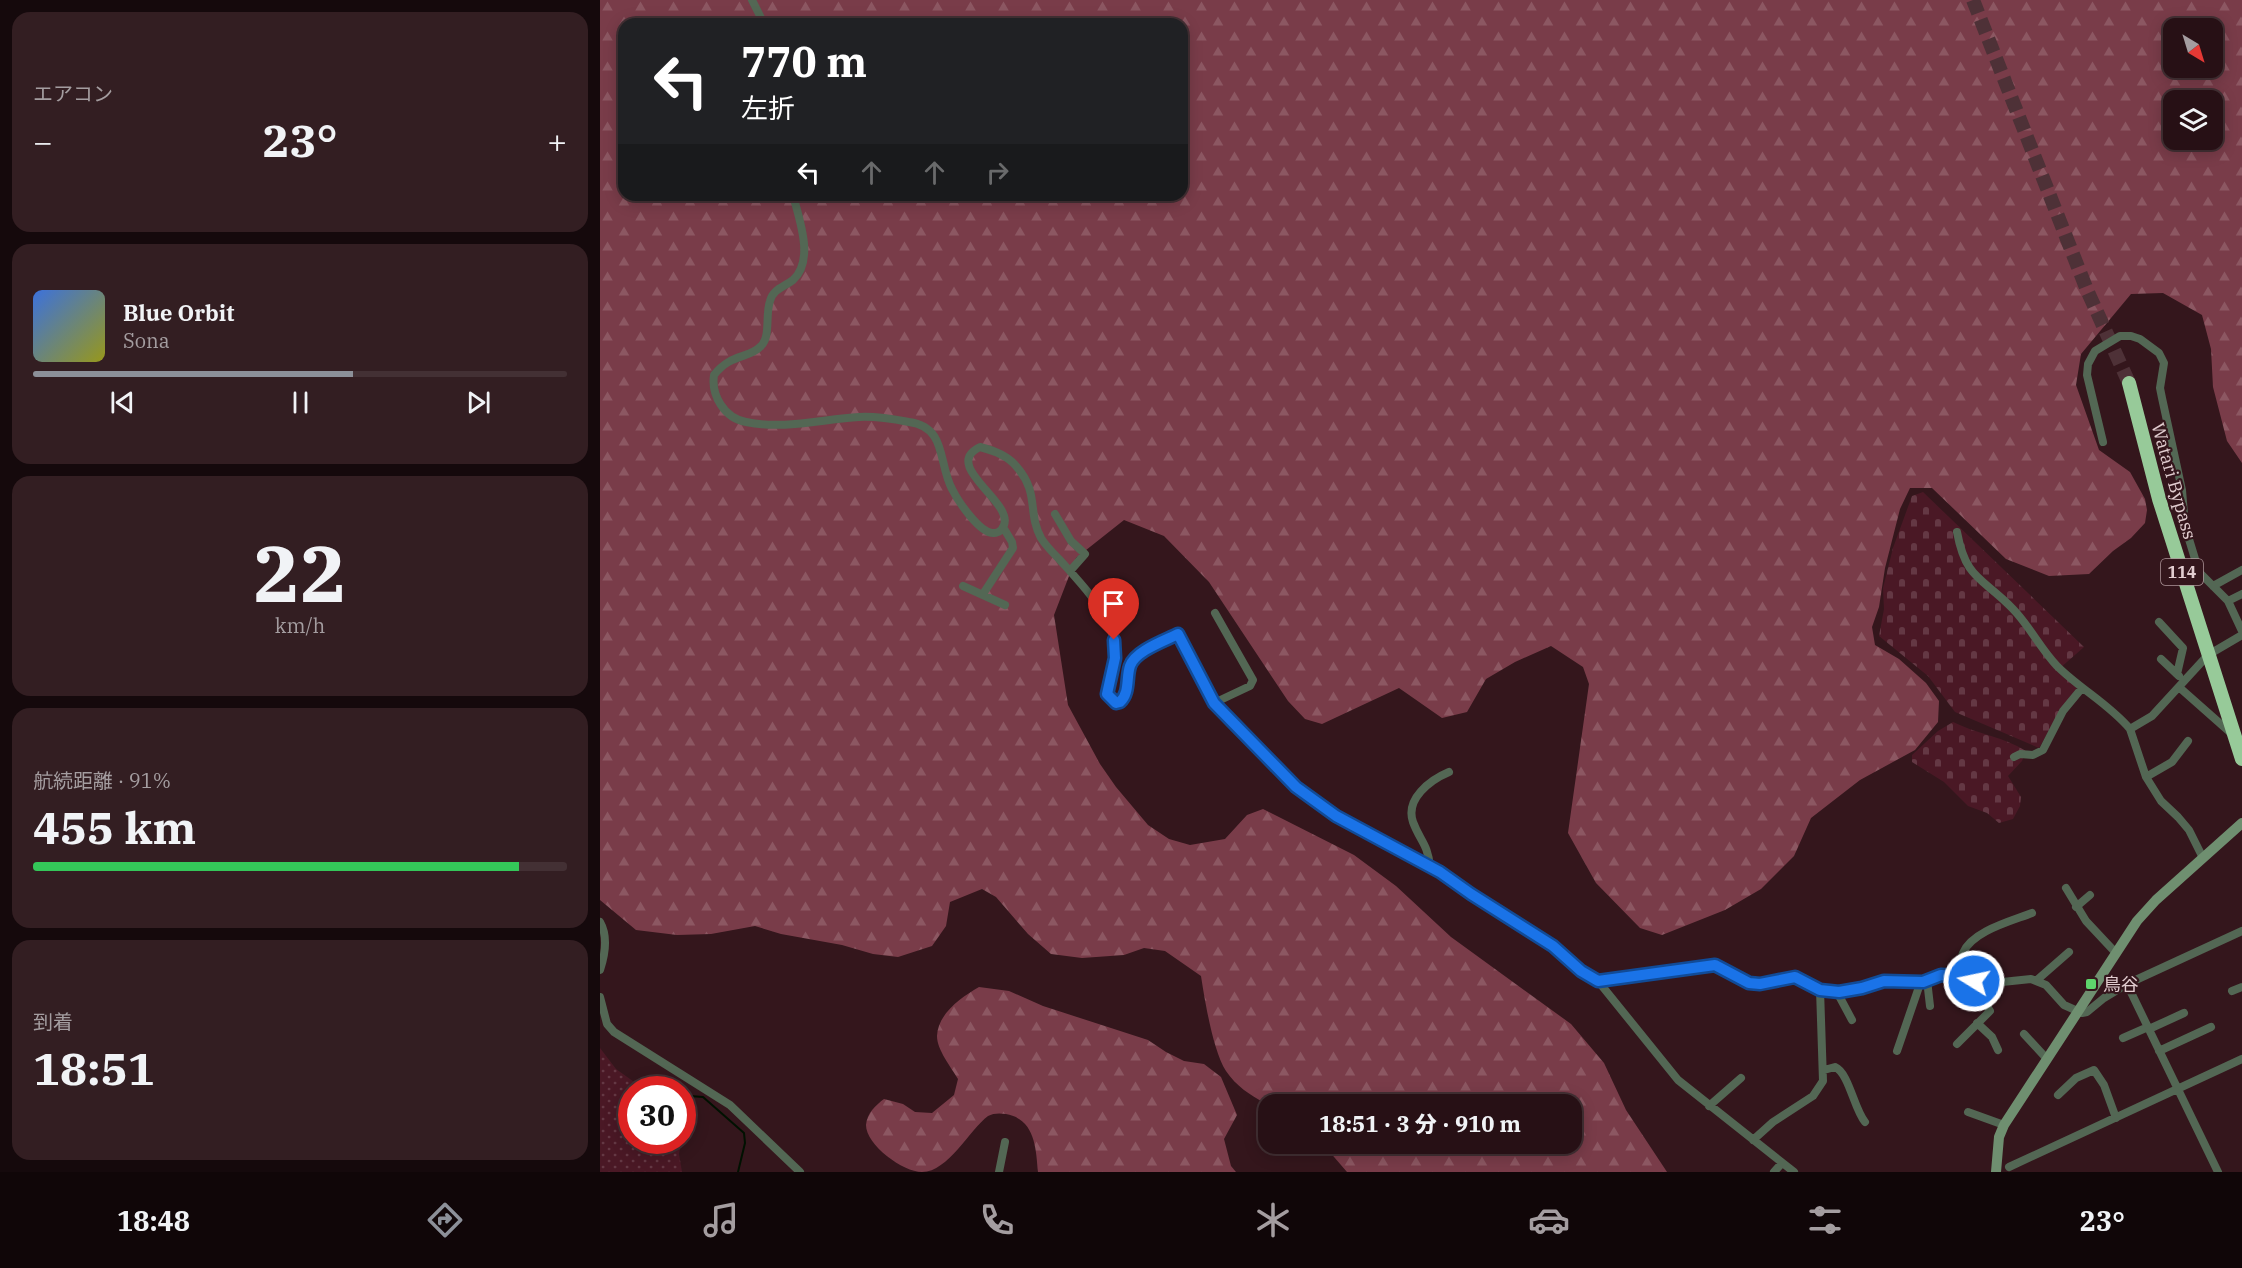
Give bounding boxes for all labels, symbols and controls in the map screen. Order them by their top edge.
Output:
north arrow [2163,18,2223,78]
map controls [2163,18,2223,150]
text: 770 m [741,34,867,89]
icon: left [642,42,720,120]
text: エアコン [33,80,113,107]
text: 左折 [741,90,795,125]
button: layers [2163,90,2223,150]
text: 23° [262,111,338,169]
text: − [33,120,53,163]
text: + [547,120,567,163]
icon: left [792,156,825,189]
icon: ahead [855,156,888,189]
icon: ahead [918,156,951,189]
icon: right [981,156,1014,189]
text: Blue Orbit [123,298,234,327]
text: Sona [123,327,170,354]
icon: previous [106,386,139,419]
icon: pause [284,386,317,419]
icon: next [462,386,495,419]
street label: Watari Bypass [2146,420,2202,542]
text: 22 [253,522,347,623]
road number: 114 [2161,559,2203,585]
pin [1088,578,1139,640]
icon: arrive [1097,587,1130,620]
text: km/h [275,612,325,639]
text: 航続距離 · 91% [33,767,171,794]
text: 455 km [33,798,196,856]
position arrow [1942,949,2006,1013]
place label: 鳥谷 [2103,973,2139,996]
marker: 鳥谷 [2084,977,2098,991]
text: 到着 [33,1008,73,1035]
text: 18:51 [33,1039,155,1097]
speed limit sign: 30 [618,1076,696,1154]
text: 18:51 · 3 分 · 910 m [1319,1109,1521,1138]
icon: directions [424,1199,466,1241]
icon: music [700,1199,742,1241]
icon: phone [976,1199,1018,1241]
icon: climate [1252,1199,1294,1241]
icon: car [1528,1199,1570,1241]
icon: filters [1804,1199,1846,1241]
text: 18:48 [117,1203,190,1238]
text: 23° [2080,1203,2125,1238]

